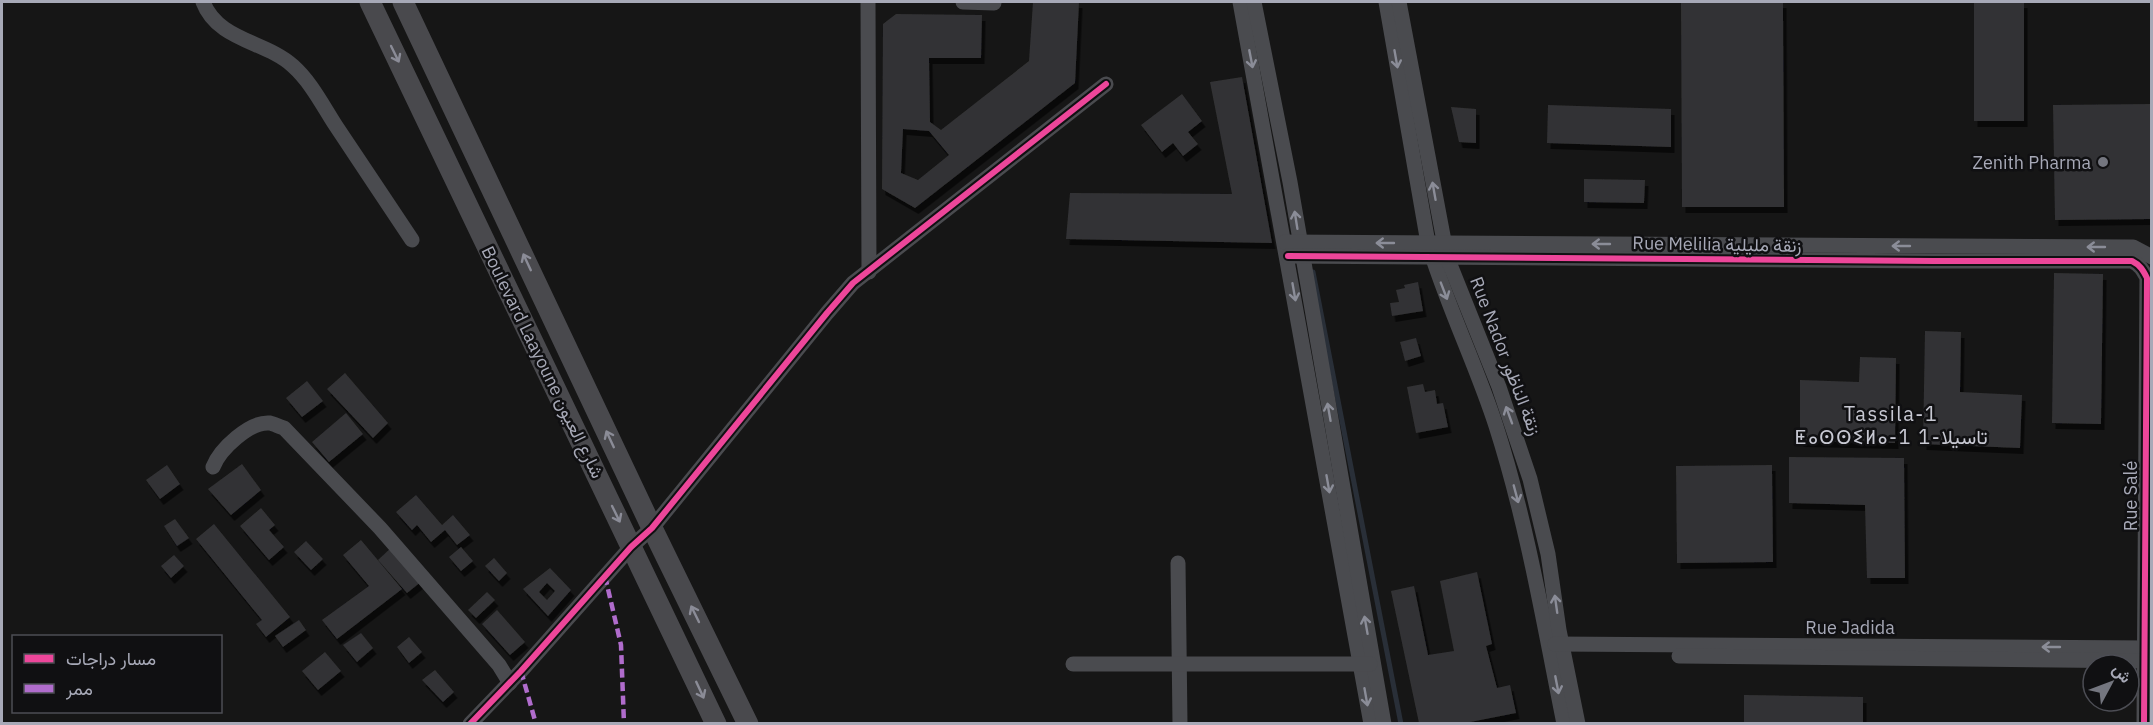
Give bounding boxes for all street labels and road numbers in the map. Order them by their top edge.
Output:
street label: Rue Melilia زنقة مليلية [1632,231,1802,257]
street label: Boulevard Laayoune شارع العيون [476,242,609,482]
street label: Rue Nador زنقة الناظور [1465,273,1547,439]
street label: Rue Salé [2119,461,2142,531]
street label: Rue Jadida [1805,616,1895,639]

